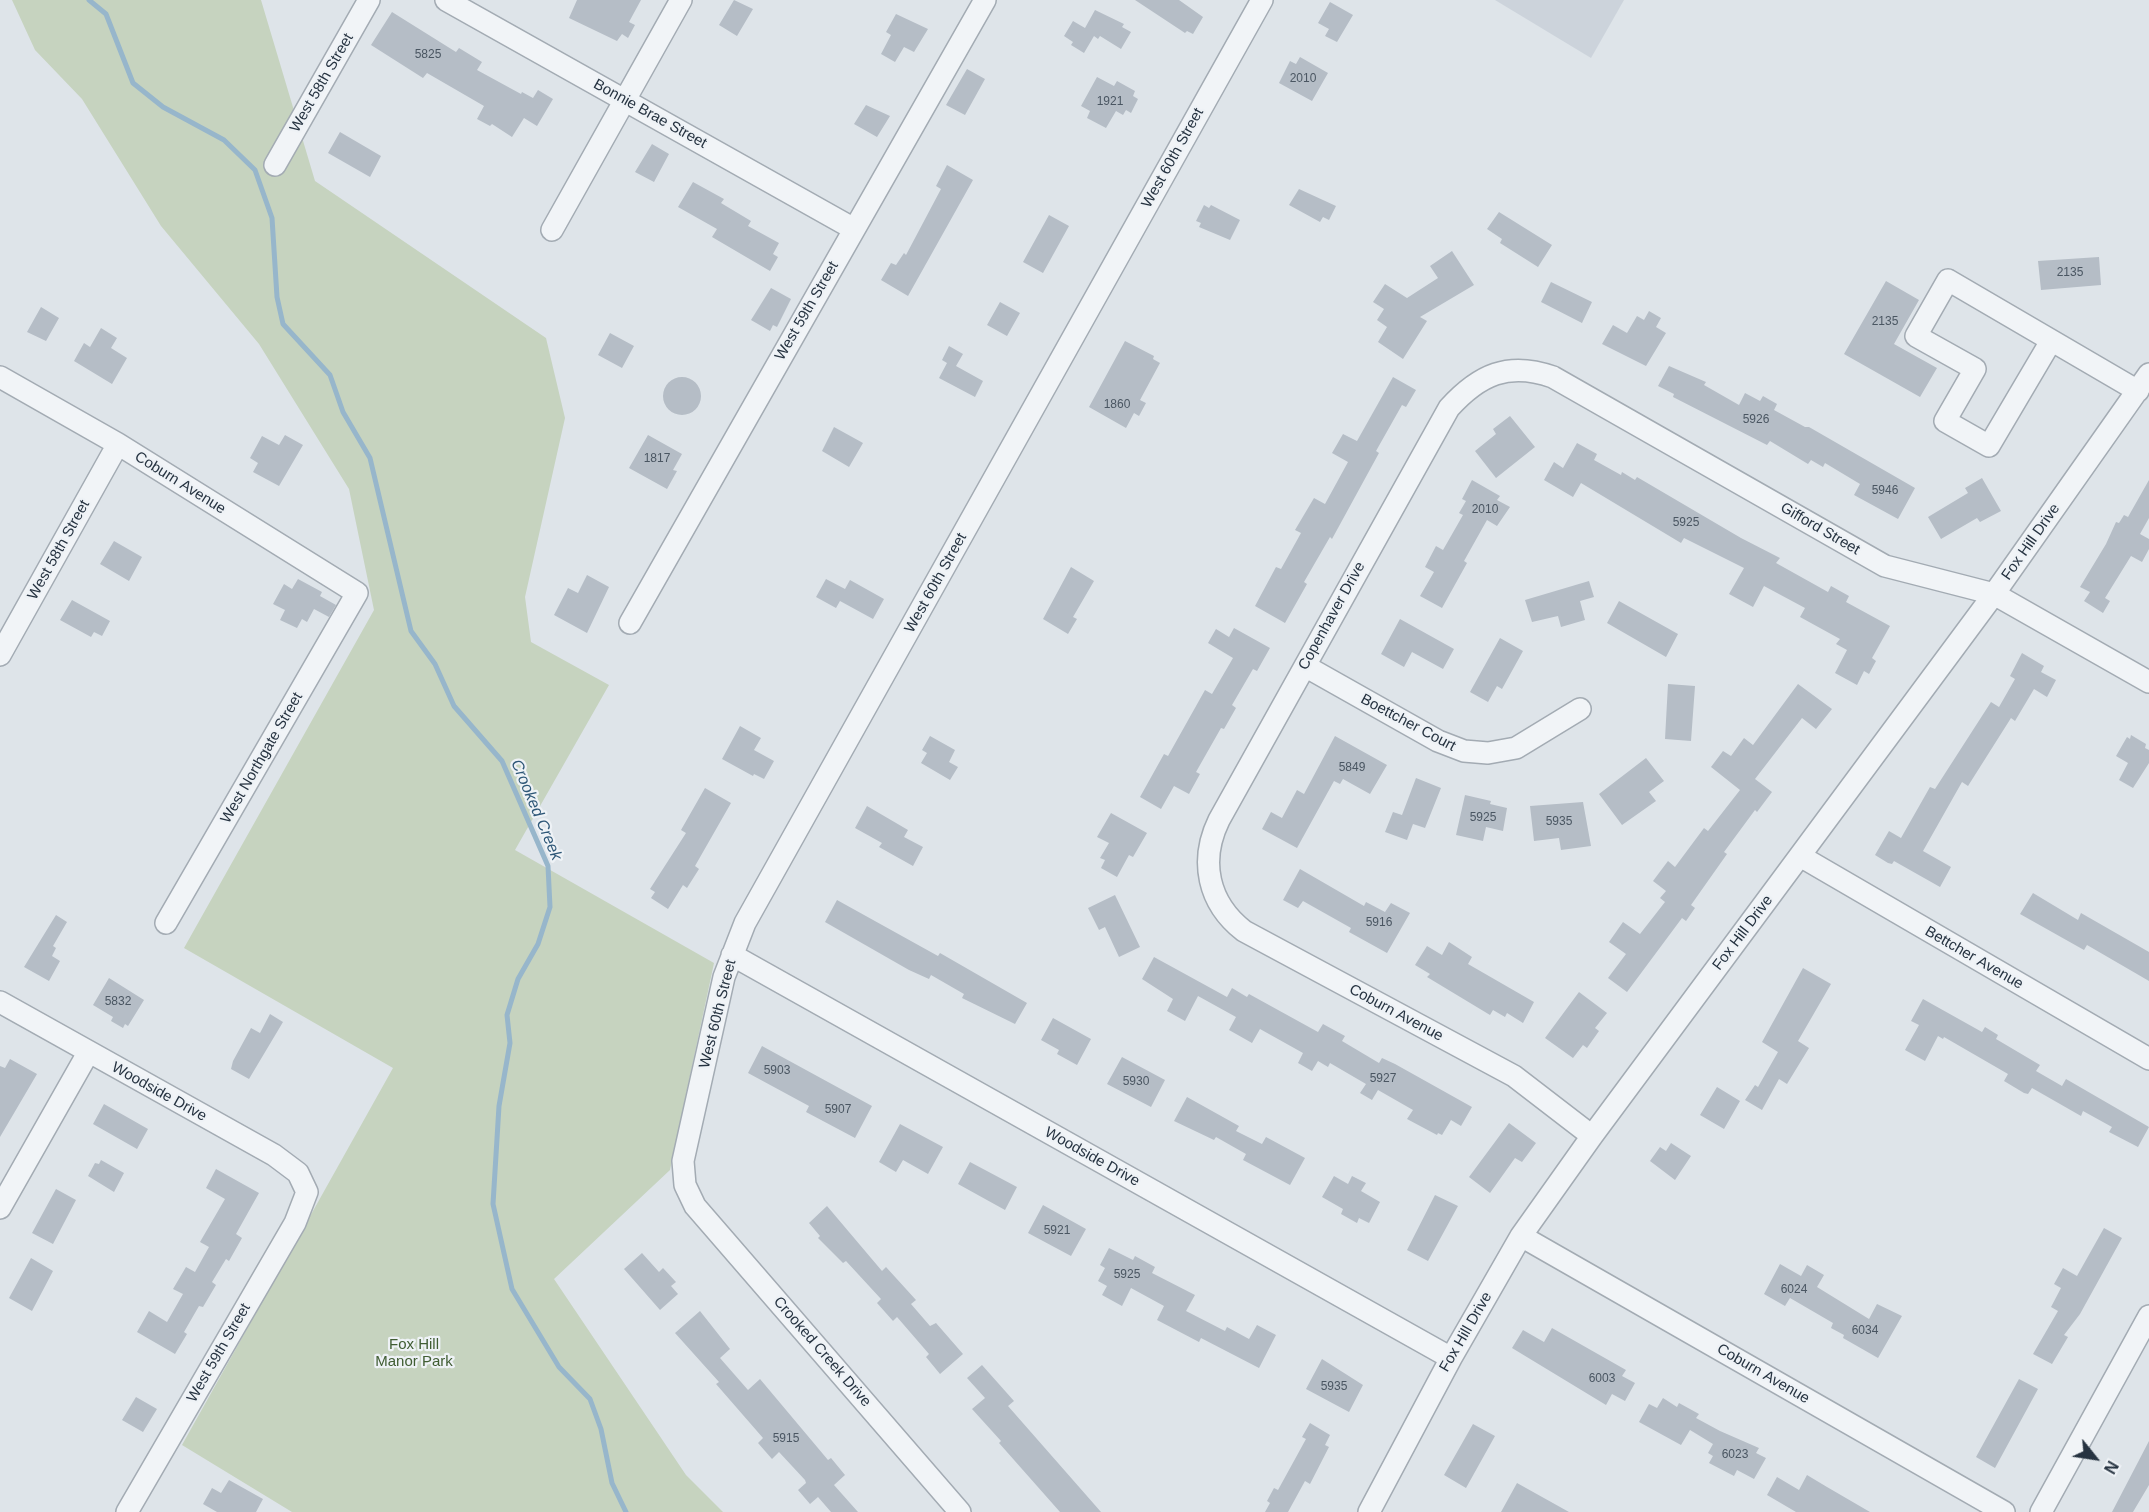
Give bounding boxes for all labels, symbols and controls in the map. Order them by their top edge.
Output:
street label: West 58th Street [286,30,358,136]
house number: 5825 [415,48,441,62]
house number: 2010 [1290,72,1316,86]
street label: Bonnie Brae Street [590,75,710,153]
house number: 1921 [1097,95,1123,109]
street label: West 60th Street [1138,105,1208,211]
street label: West 59th Street [771,258,843,364]
house number: 2135 [2057,266,2083,280]
house number: 2135 [1872,315,1898,329]
house number: 1860 [1104,398,1130,412]
house number: 5926 [1743,413,1769,427]
street label: Coburn Avenue [131,448,229,518]
house number: 1817 [644,452,670,466]
house number: 5946 [1872,484,1898,498]
street label: West 58th Street [24,497,94,603]
street label: Gifford Street [1777,499,1863,559]
street label: Fox Hill Drive [1998,500,2064,584]
house number: 2010 [1472,503,1498,517]
house number: 5925 [1673,516,1699,530]
street label: West 60th Street [901,530,971,636]
street label: Copenhaver Drive [1295,559,1369,673]
street label: West Northgate Street [217,689,307,827]
street label: Boettcher Court [1357,690,1459,756]
water label: Crooked Creek [506,757,566,863]
house number: 5849 [1339,761,1365,775]
house number: 5925 [1470,811,1496,825]
house number: 5935 [1546,815,1572,829]
street label: Fox Hill Drive [1709,892,1777,974]
house number: 5916 [1366,916,1392,930]
street label: Bettcher Avenue [1922,923,2026,993]
street label: West 60th Street [696,958,740,1070]
street label: Coburn Avenue [1346,981,1446,1045]
house number: 5832 [105,995,131,1009]
street label: Woodside Drive [108,1059,210,1125]
house number: 5903 [764,1064,790,1078]
house number: 5927 [1370,1072,1396,1086]
house number: 5930 [1123,1075,1149,1089]
house number: 5907 [825,1103,851,1117]
street label: Woodside Drive [1041,1124,1143,1190]
house number: 5921 [1044,1224,1070,1238]
house number: 5925 [1114,1268,1140,1282]
house number: 6024 [1781,1283,1807,1297]
street label: Fox Hill Drive [1436,1289,1496,1375]
street label: Crooked Creek Drive [769,1293,875,1411]
street label: West 59th Street [183,1300,255,1406]
house number: 6034 [1852,1324,1878,1338]
park label: Fox Hill Manor Park [375,1336,453,1371]
street label: Coburn Avenue [1713,1340,1813,1408]
house number: 6003 [1589,1372,1615,1386]
house number: 5935 [1321,1380,1347,1394]
north arrow [2065,1428,2125,1488]
house number: 5915 [773,1432,799,1446]
house number: 6023 [1722,1448,1748,1462]
text: N [2101,1458,2121,1477]

